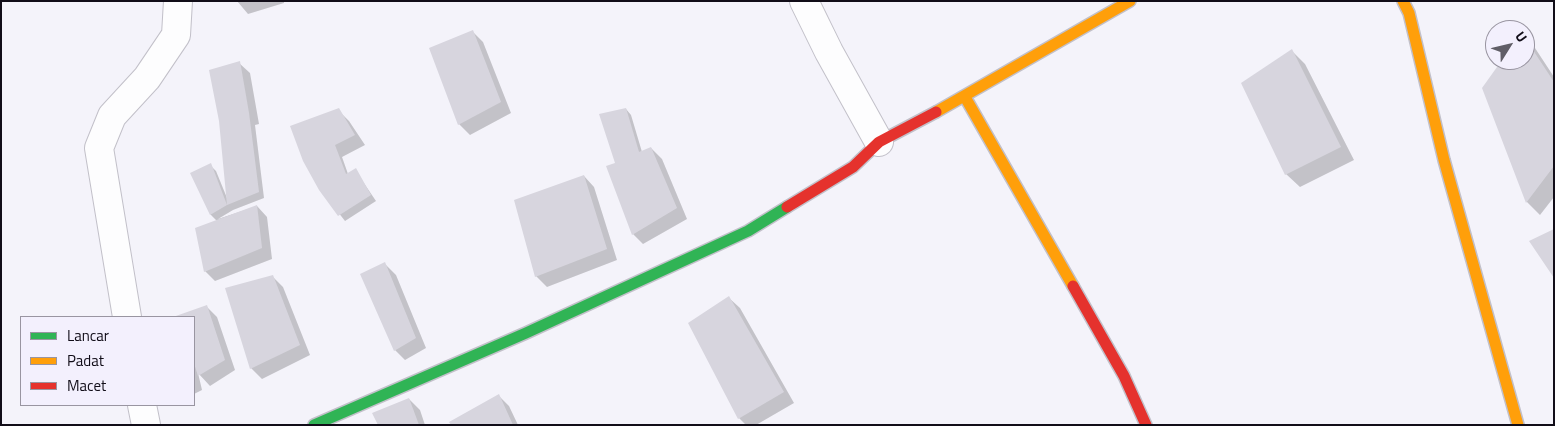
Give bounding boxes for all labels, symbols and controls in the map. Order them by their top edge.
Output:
north arrow [1485,20,1535,70]
text: U [1511,27,1533,46]
legend [20,316,195,406]
text: Lancar [67,324,109,347]
text: Padat [67,349,104,372]
text: Macet [67,374,106,397]

